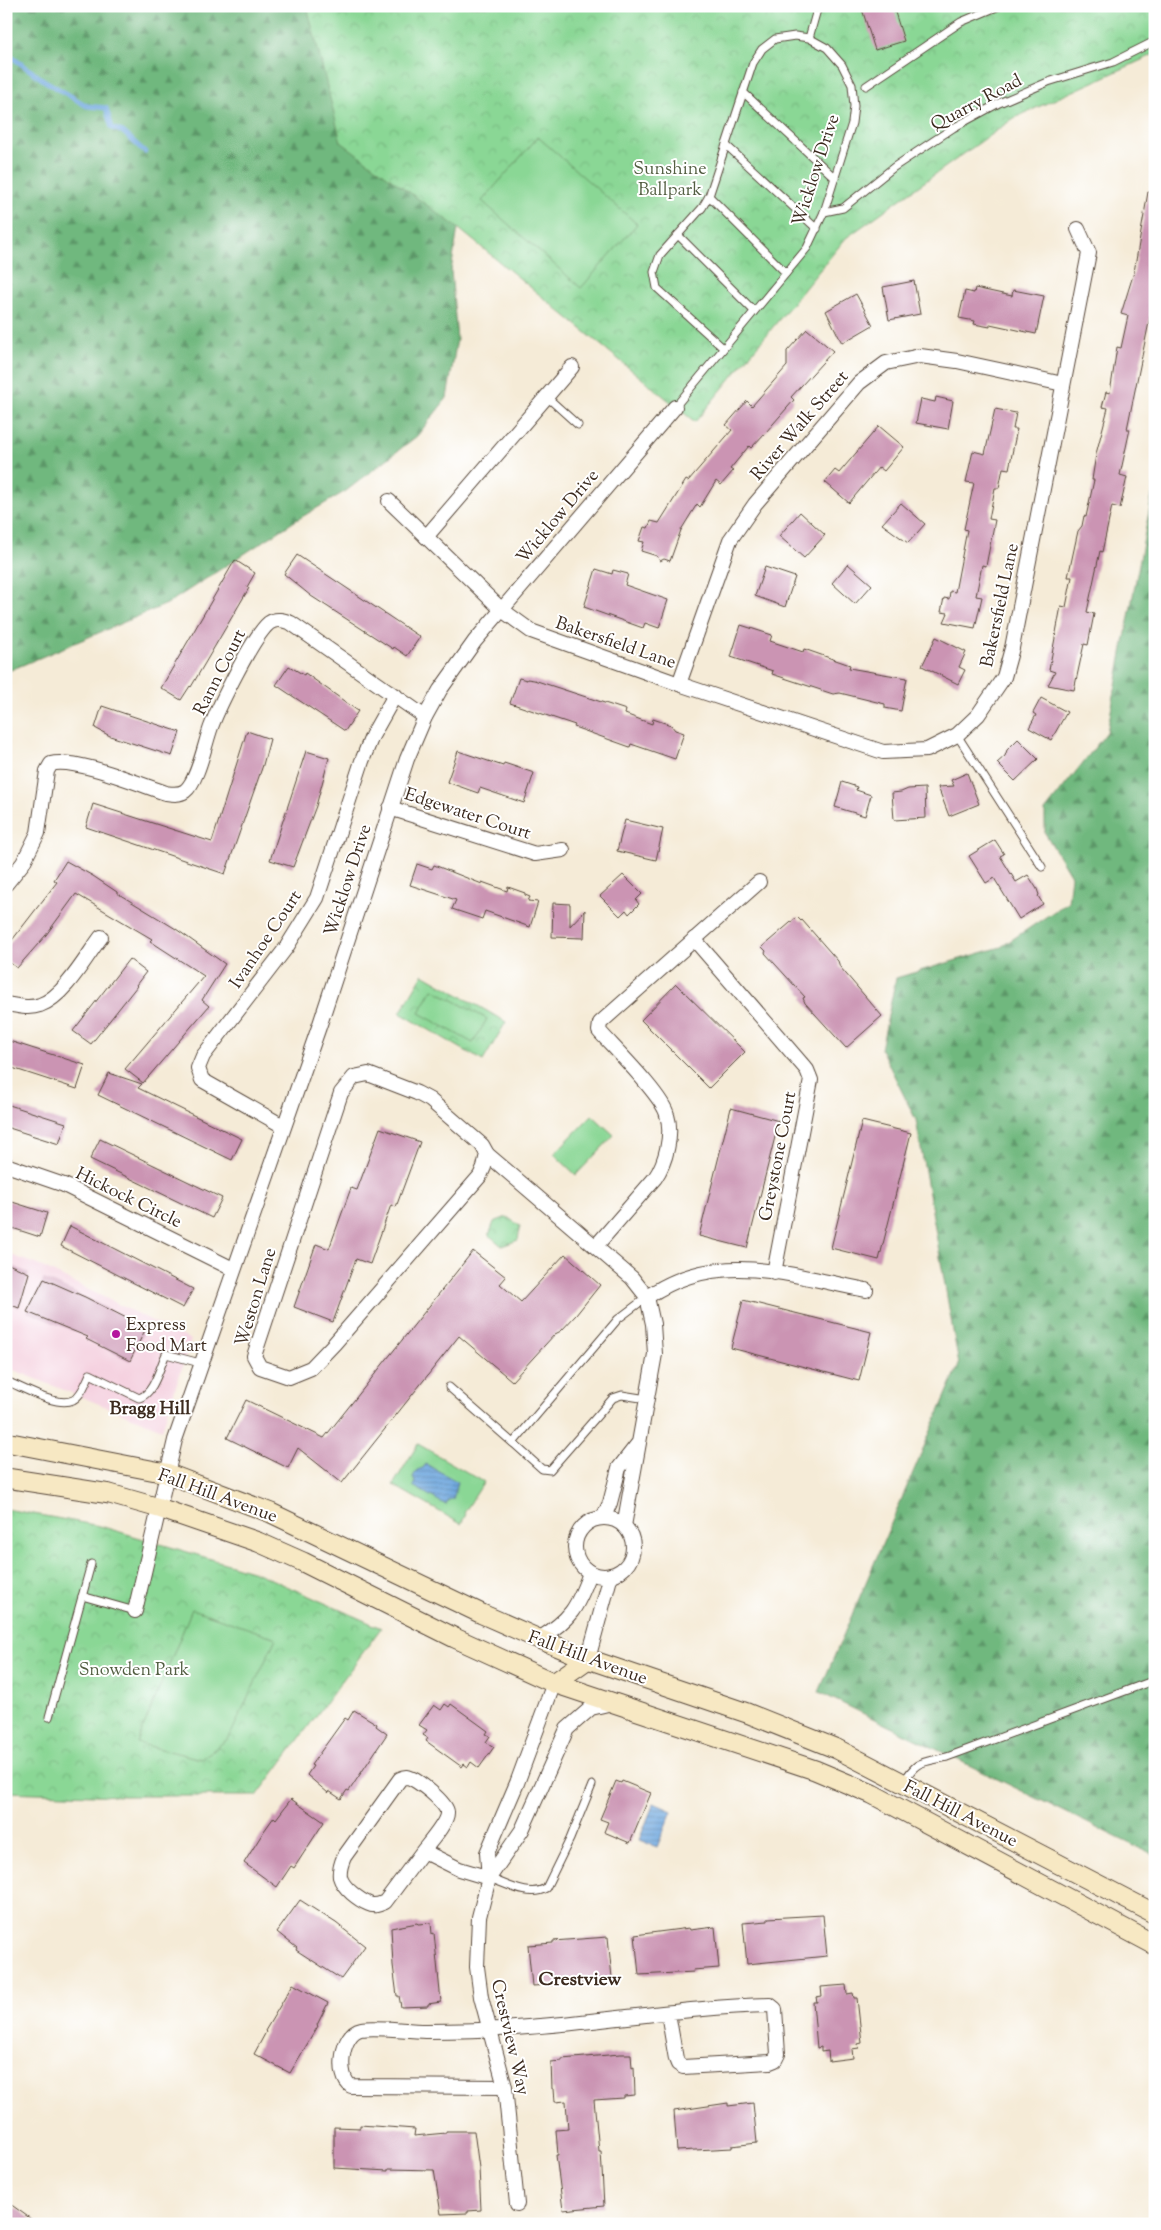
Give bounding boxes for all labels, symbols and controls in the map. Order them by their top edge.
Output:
street label: Quarry Road [927,69,1027,139]
street label: Wicklow Drive [787,111,847,230]
park label: Sunshine Ballpark [633,157,707,204]
street label: River Walk Street [745,366,856,487]
street label: Wicklow Drive [511,464,606,570]
street label: Bakersfield Lane [975,541,1027,670]
street label: Bakersfield Lane [551,611,679,677]
street label: Rann Court [188,625,254,720]
street label: Edgewater Court [401,782,534,848]
street label: Wicklow Drive [319,821,379,940]
street label: Ivanhoe Court [224,886,309,995]
street label: Greystone Court [754,1089,804,1223]
street label: Hickock Circle [70,1162,186,1236]
street label: Weston Lane [230,1245,284,1350]
place label: Express Food Mart [126,1313,207,1360]
marker: Express Food Mart [110,1328,122,1340]
district label: Bragg Hill [109,1396,191,1423]
street label: Fall Hill Avenue [154,1463,281,1531]
street label: Fall Hill Avenue [524,1625,651,1693]
park label: Snowden Park [79,1658,190,1684]
street label: Fall Hill Avenue [898,1775,1022,1855]
district label: Crestview [538,1967,622,1994]
street label: Crestview Way [483,1977,535,2098]

